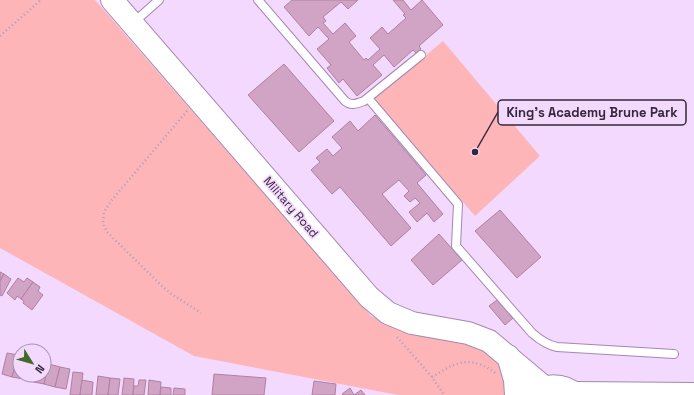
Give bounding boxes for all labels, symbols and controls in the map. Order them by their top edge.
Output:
callout: King's Academy Brune Park [498,100,686,125]
text: King's Academy Brune Park [506,104,678,121]
street label: Military Road [260,173,322,241]
north arrow [12,343,52,383]
text: N [32,362,48,376]

